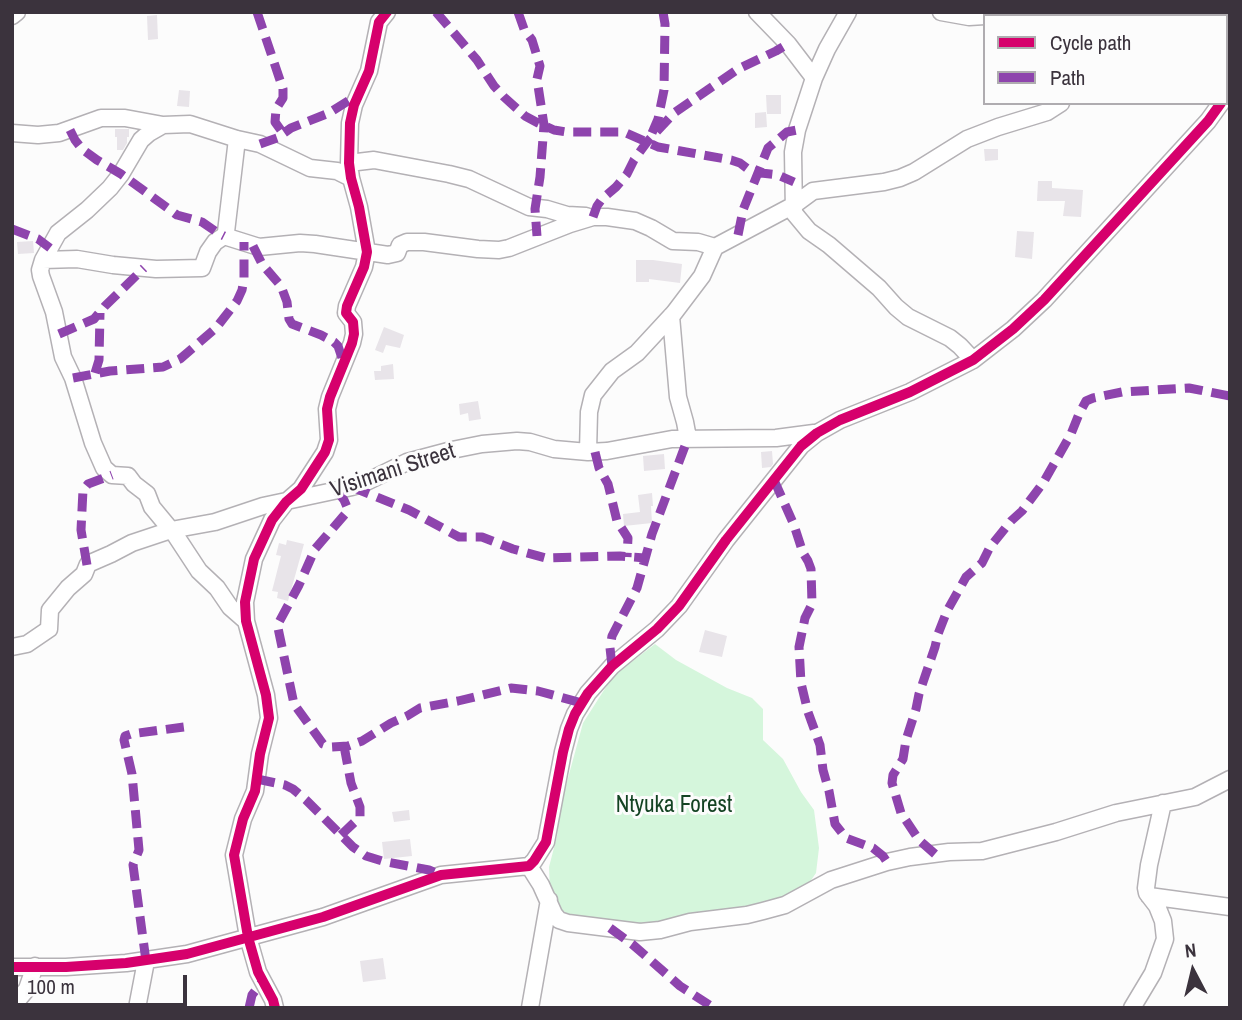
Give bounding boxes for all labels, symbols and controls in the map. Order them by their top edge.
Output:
legend [983,14,1228,105]
text: Cycle path [1050,28,1131,57]
text: Path [1050,63,1085,92]
street label: Visimani Street [327,438,459,504]
park label: Ntyuka Forest [616,792,732,820]
north arrow [1158,936,1228,1006]
text: N [1183,937,1198,964]
scale bar [18,960,191,1004]
text: 100 m [27,972,75,1001]

